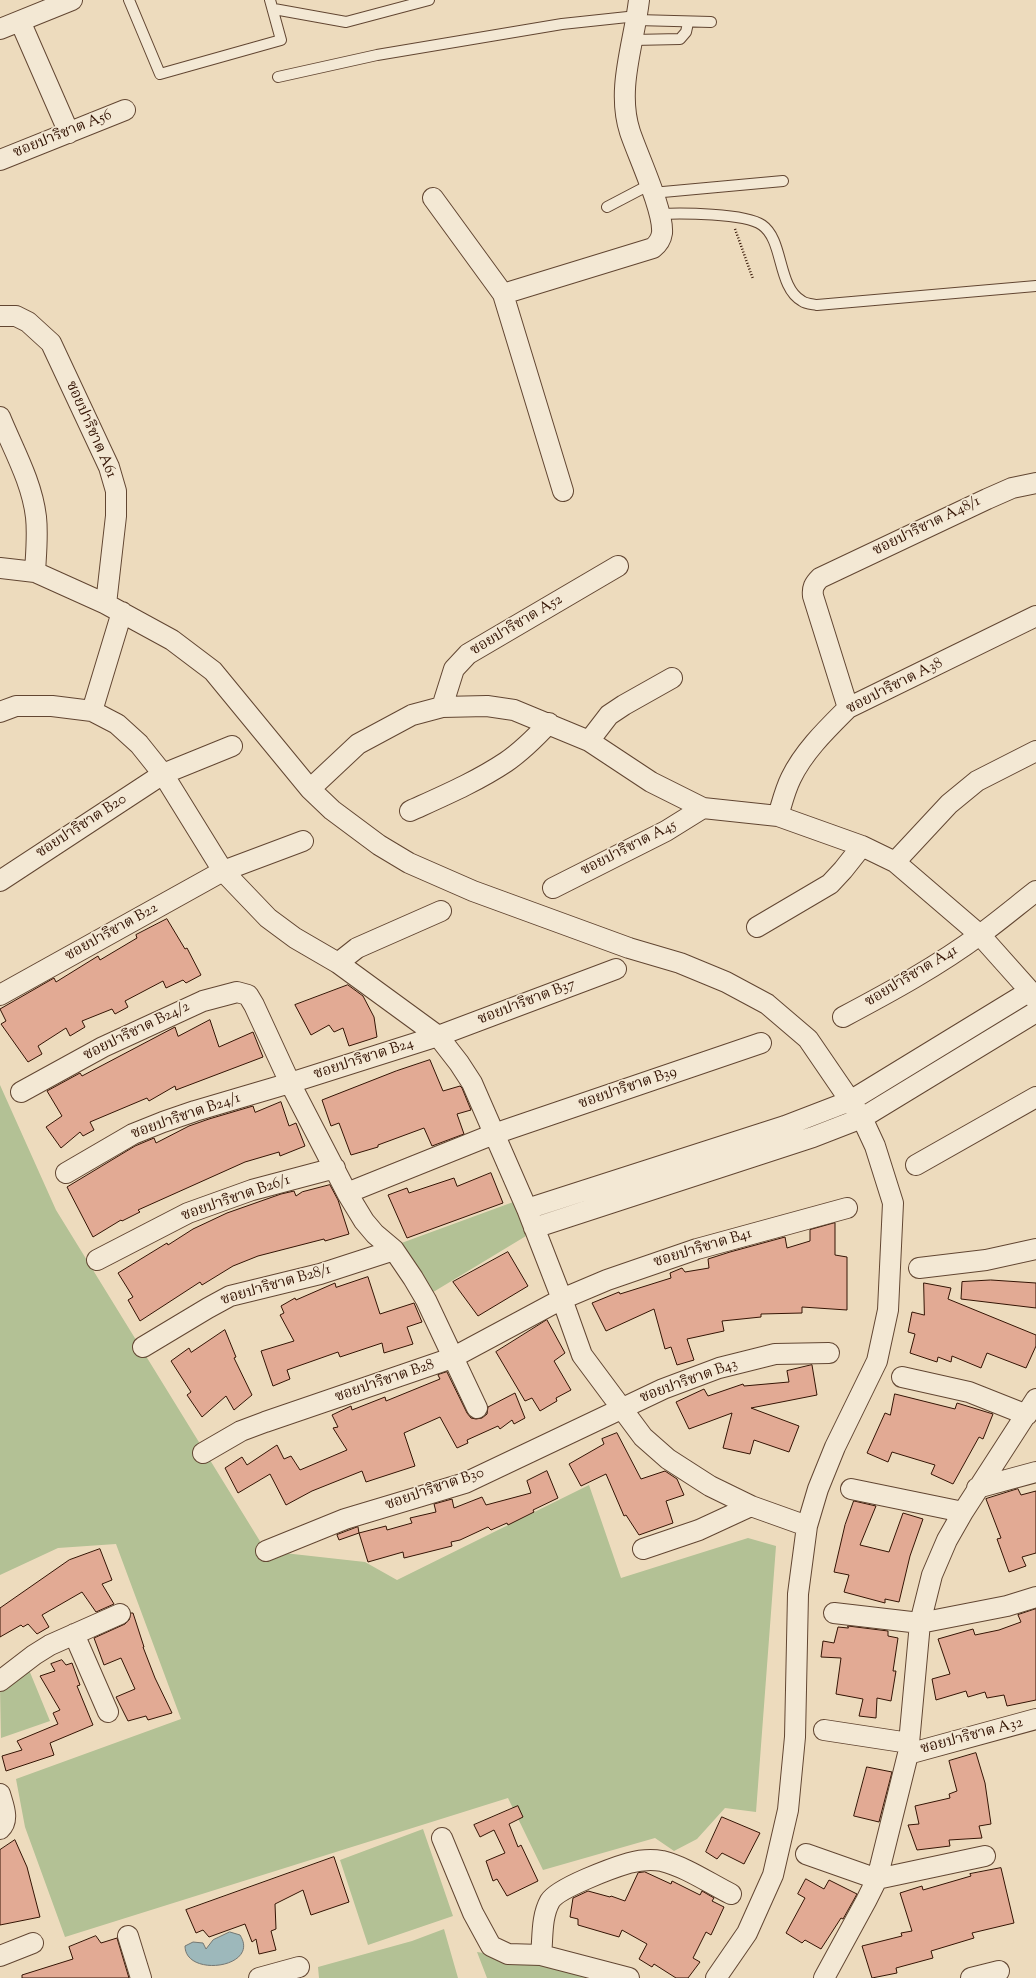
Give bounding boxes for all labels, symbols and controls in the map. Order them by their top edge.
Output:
street label: ซอยปาริชาต A56 [11,107,115,163]
street label: ซอยปาริชาต A61 [61,379,119,481]
street label: ซอยปาริชาต A48/1 [870,493,984,561]
street label: ซอยปาริชาต A52 [468,591,566,661]
street label: ซอยปาริชาต A38 [844,655,946,719]
street label: ซอยปาริชาต B20 [33,791,131,863]
street label: ซอยปาริชาต A45 [578,817,680,881]
street label: ซอยปาริชาต B22 [62,900,162,966]
street label: ซอยปาริชาต A41 [862,942,962,1012]
street label: ซอยปาริชาต B37 [476,976,578,1030]
street label: ซอยปาริชาต B24/2 [81,998,193,1066]
street label: ซอยปาริชาต B24 [312,1035,416,1085]
street label: ซอยปาริชาต B39 [577,1064,679,1114]
street label: ซอยปาริชาต B24/1 [129,1090,243,1144]
street label: ซอยปาริชาต B26/1 [179,1172,293,1226]
street label: ซอยปาริชาต B41 [652,1226,754,1272]
street label: ซอยปาริชาต B28/1 [219,1262,333,1310]
street label: ซอยปาริชาต B43 [638,1356,740,1408]
street label: ซอยปาริชาต B28 [333,1357,437,1407]
street label: ซอยปาริชาต B30 [383,1465,487,1515]
street label: ซอยปาริชาต A32 [919,1715,1025,1759]

